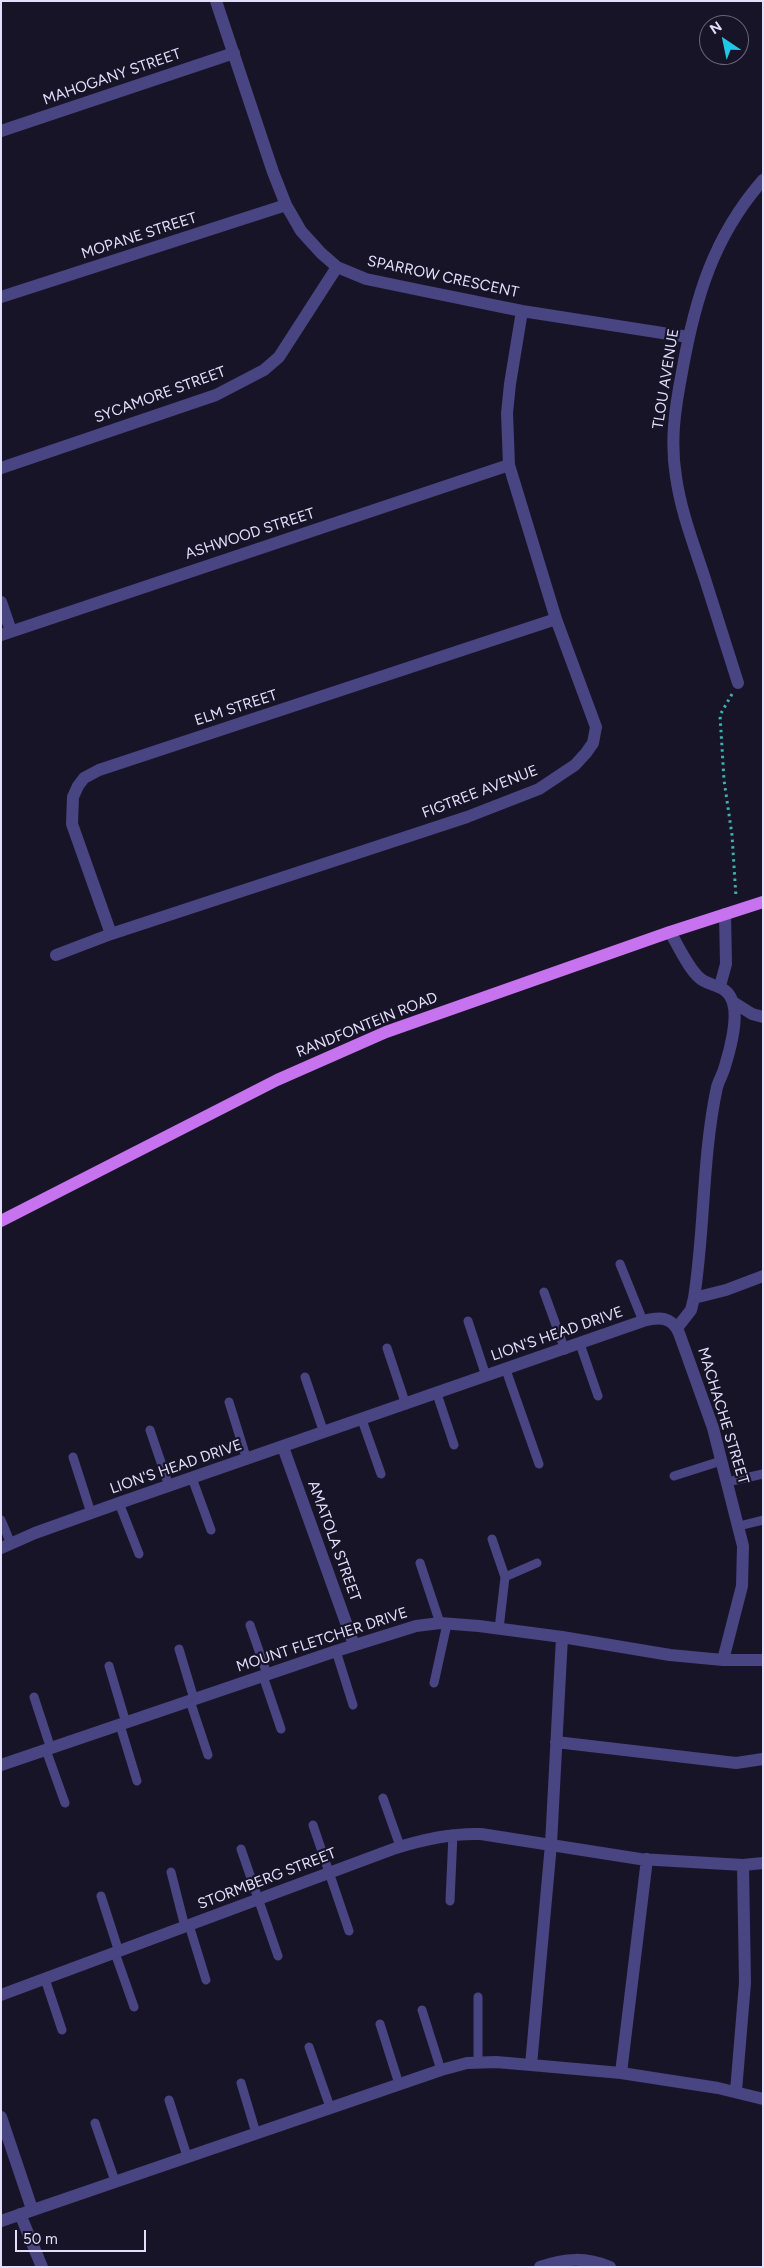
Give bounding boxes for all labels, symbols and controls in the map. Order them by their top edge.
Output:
north arrow [699,15,749,65]
text: N [707,18,725,38]
street label: MAHOGANY STREET [41,45,183,109]
street label: MOPANE STREET [79,209,199,263]
street label: SPARROW CRESCENT [366,252,520,302]
street label: TLOU AVENUE [649,327,683,431]
street label: SYCAMORE STREET [92,363,228,427]
street label: ASHWOOD STREET [183,505,317,563]
street label: ELM STREET [192,686,280,730]
street label: FIGTREE AVENUE [420,762,540,822]
street label: RANDFONTEIN ROAD [294,988,440,1062]
street label: LION'S HEAD DRIVE [489,1303,625,1365]
street label: MACHACHE STREET [694,1345,752,1487]
street label: LION'S HEAD DRIVE [108,1436,244,1498]
street label: AMATOLA STREET [304,1478,364,1604]
street label: MOUNT FLETCHER DRIVE [234,1604,410,1676]
street label: STORMBERG STREET [195,1844,339,1914]
scale bar [18,2220,149,2252]
text: 50 m [23,2230,58,2248]

